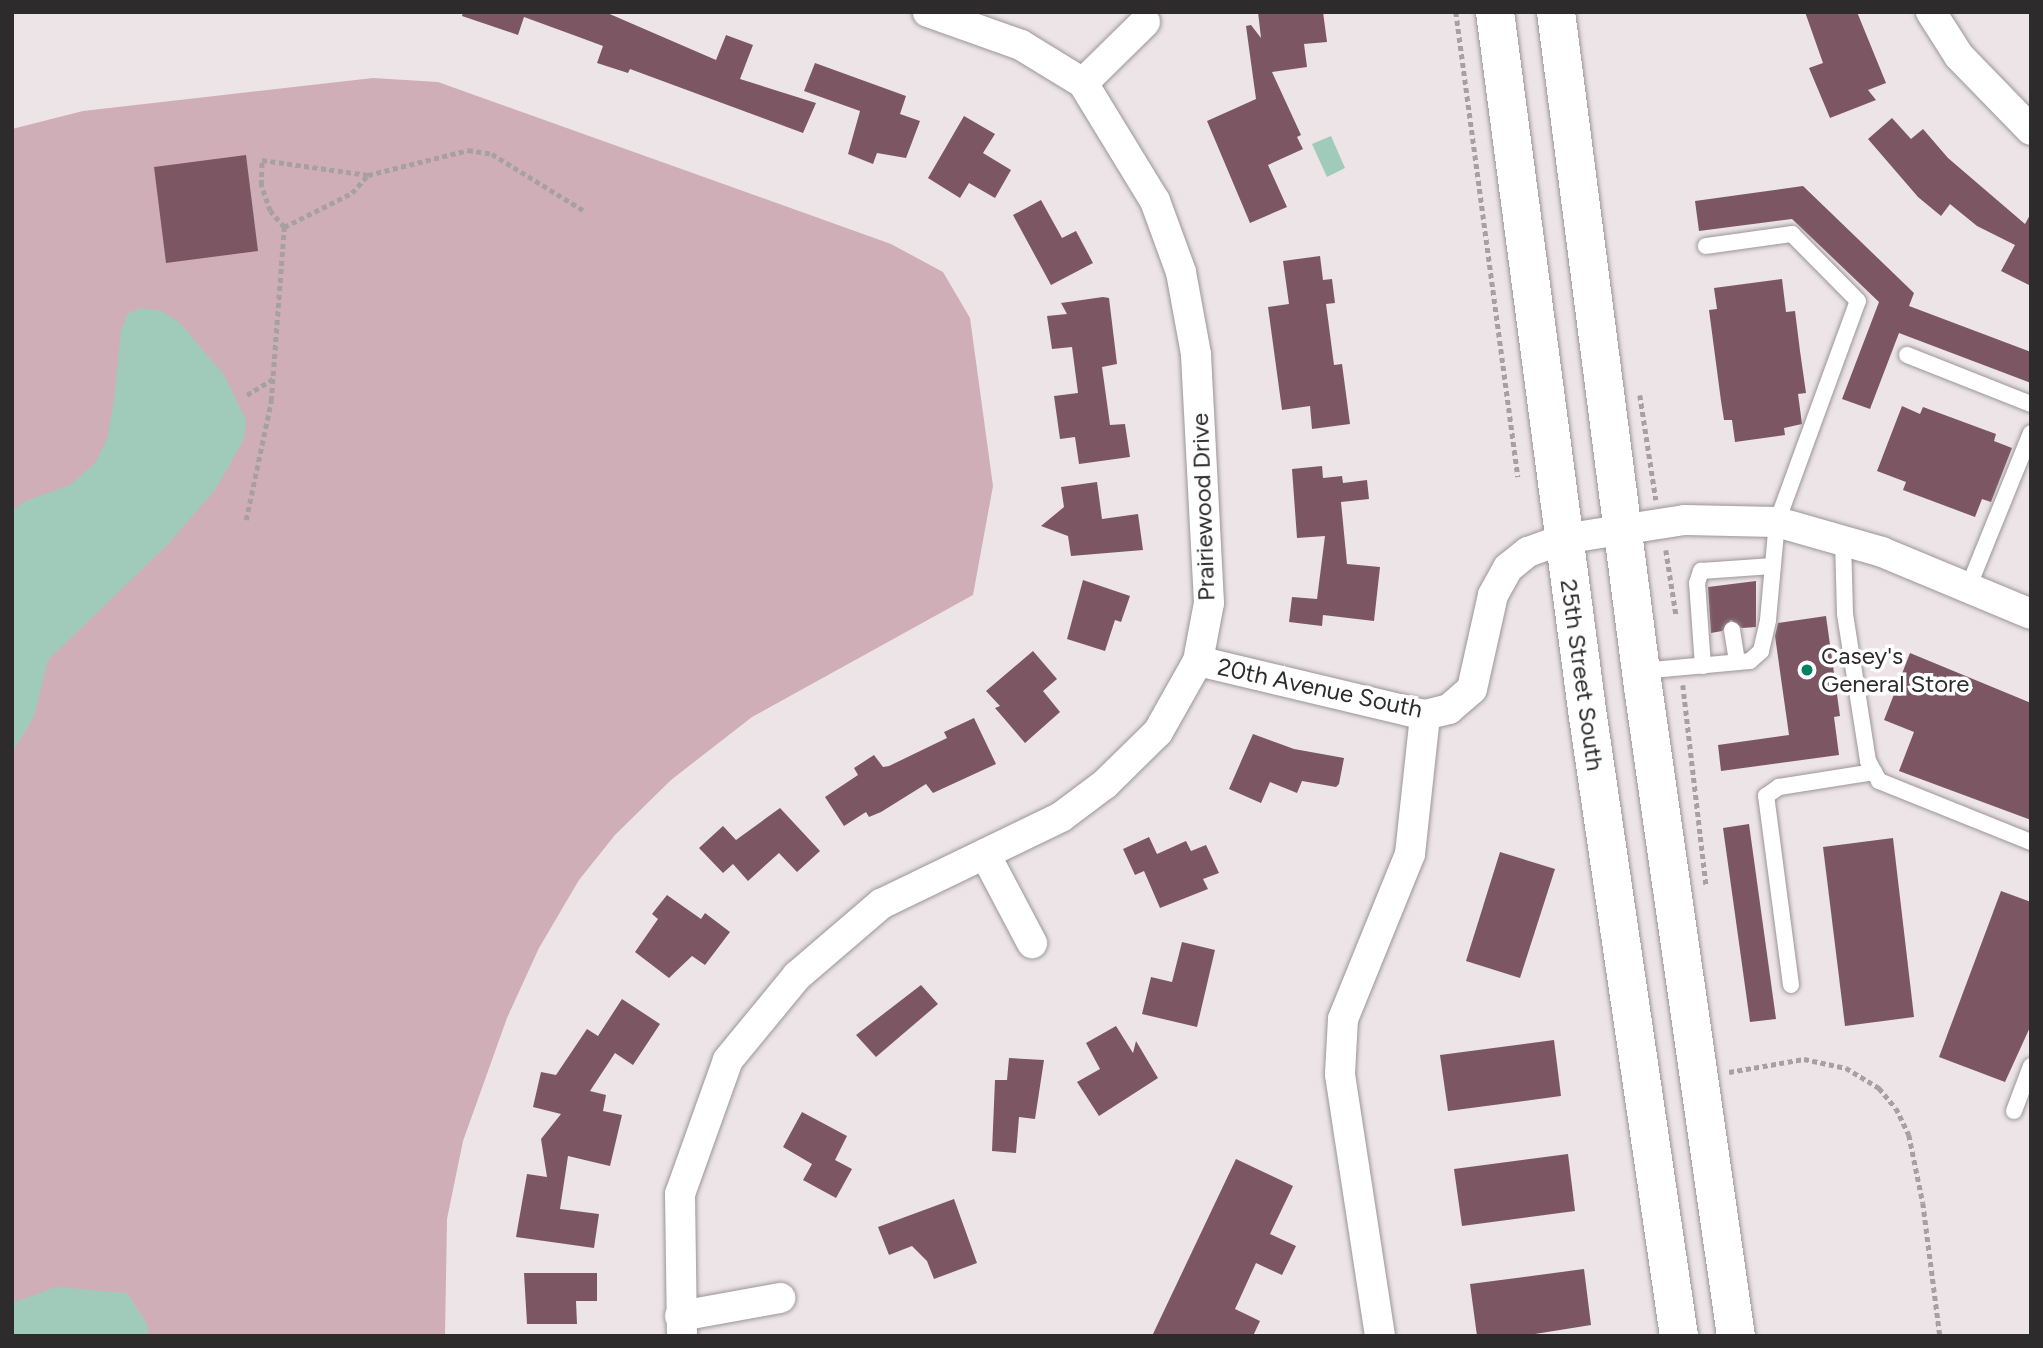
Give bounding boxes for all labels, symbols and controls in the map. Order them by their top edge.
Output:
street label: Prairiewood Drive [1185,413,1221,601]
street label: 25th Street South [1554,577,1610,773]
place label: Casey's General Store [1821,642,1969,698]
street label: 20th Avenue South [1215,652,1425,724]
marker: Casey's General Store [1799,662,1815,678]

